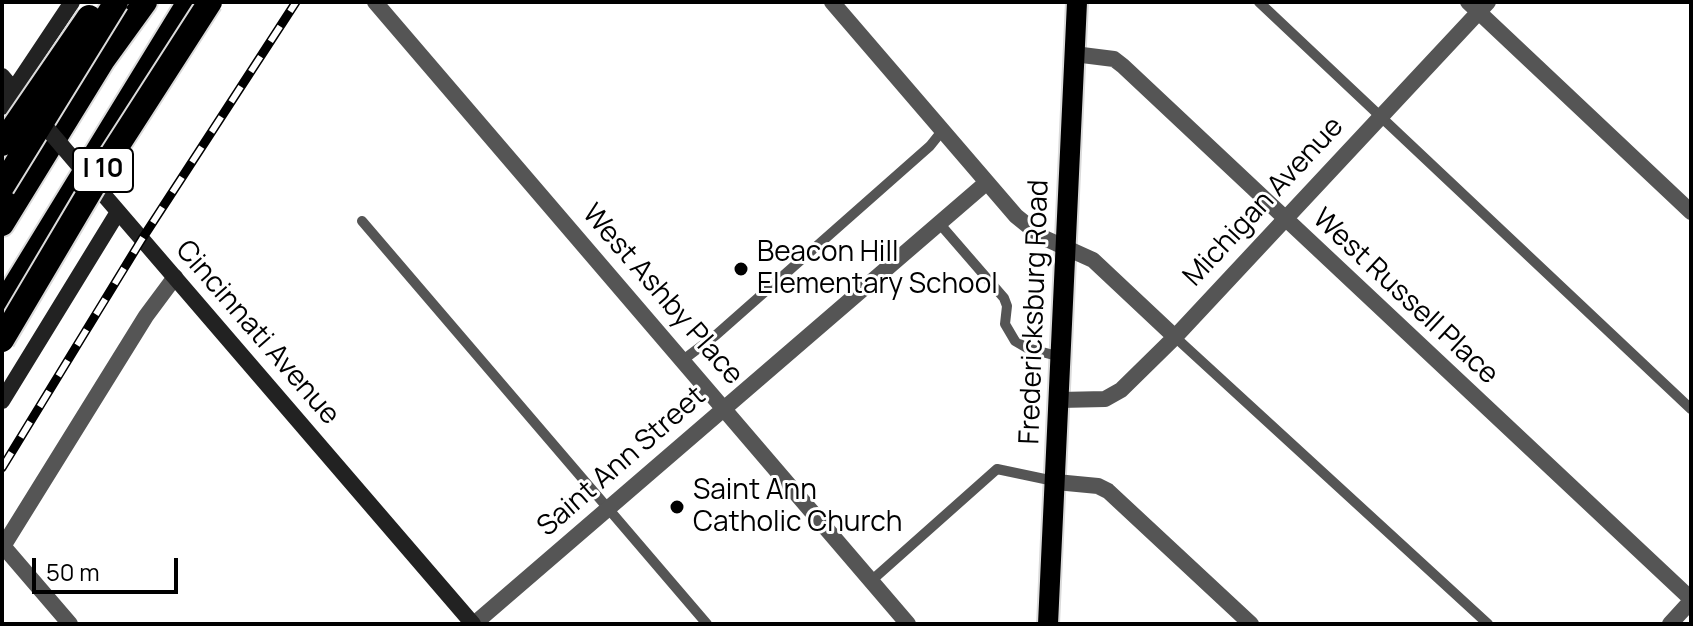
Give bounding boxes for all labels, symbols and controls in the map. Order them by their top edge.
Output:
street label: Michigan Avenue [1177,110,1351,294]
road number: I 10 [73,148,133,192]
street label: Fredericksburg Road [1014,179,1056,445]
street label: West Ashby Place [574,198,750,392]
street label: West Russell Place [1305,202,1505,392]
street label: Cincinnati Avenue [168,234,346,432]
place label: Beacon Hill Elementary School [757,236,998,302]
marker: Beacon Hill Elementary School [732,260,750,278]
street label: Saint Ann Street [531,380,713,544]
place label: Saint Ann Catholic Church [693,474,902,540]
marker: Saint Ann Catholic Church [668,498,686,516]
scale bar [36,542,182,592]
text: 50 m [46,555,100,588]

